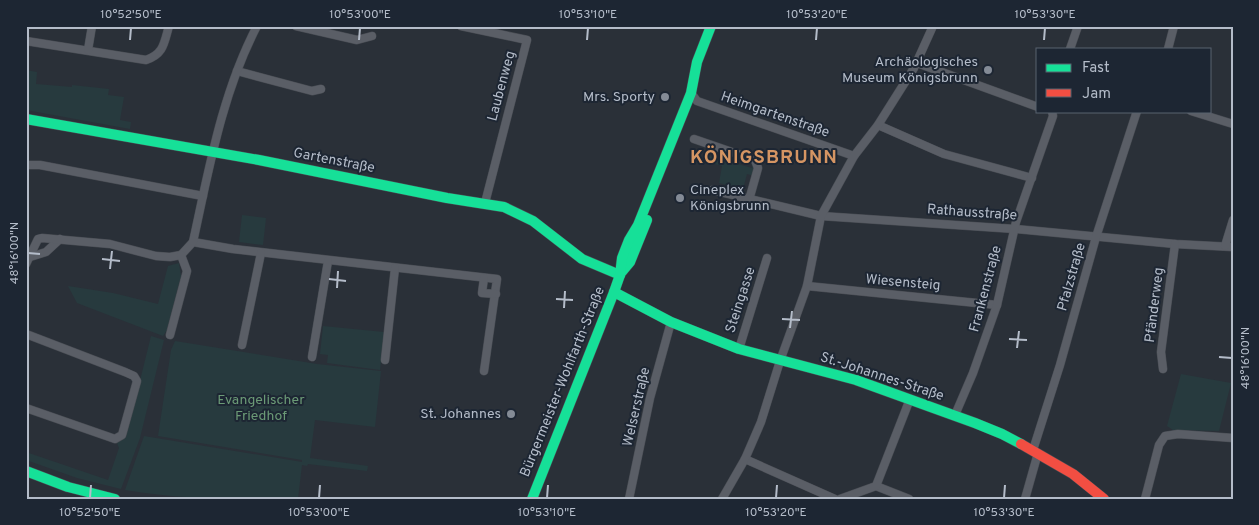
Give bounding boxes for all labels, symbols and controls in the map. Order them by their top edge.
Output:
text: 10°52'50"E [100,7,162,23]
text: 10°53'00"E [329,7,391,23]
text: 10°53'10"E [559,7,617,23]
text: 10°53'20"E [786,7,848,23]
text: 10°53'30"E [1014,7,1076,23]
legend [1036,48,1212,112]
street label: Laubenweg [484,49,520,123]
place label: Archäologisches Museum Königsbrunn [842,54,978,87]
text: Fast [1082,59,1110,78]
marker: Archäologisches Museum Königsbrunn [982,64,994,76]
text: Jam [1082,85,1111,104]
street label: Heimgartenstraße [718,88,832,142]
place label: Mrs. Sporty [583,89,655,106]
marker: Mrs. Sporty [659,91,671,103]
street label: Gartenstraße [292,145,376,177]
district label: KÖNIGSBRUNN [690,145,838,170]
place label: Cineplex Königsbrunn [690,182,770,215]
marker: Cineplex Königsbrunn [674,192,686,204]
street label: Rathausstraße [926,201,1018,225]
text: 48°16'00"N [7,222,23,284]
street label: Pfalzstraße [1054,241,1090,313]
street label: Frankenstraße [966,244,1006,334]
street label: Steingasse [722,265,760,335]
street label: Pfänderweg [1142,266,1168,344]
street label: Wiesensteig [865,271,941,295]
street label: Bürgermeister-Wohlfarth-Straße [517,284,609,480]
text: 48°16'00"N [1238,327,1254,389]
street label: St.-Johannes-Straße [818,349,946,405]
street label: Welserstraße [620,366,654,448]
park label: Evangelischer Friedhof [217,392,305,425]
place label: St. Johannes [420,406,501,423]
marker: St. Johannes [505,408,517,420]
text: 10°52'50"E [59,505,121,521]
text: 10°53'00"E [288,505,350,521]
text: 10°53'10"E [518,505,576,521]
text: 10°53'20"E [745,505,807,521]
text: 10°53'30"E [973,505,1035,521]

